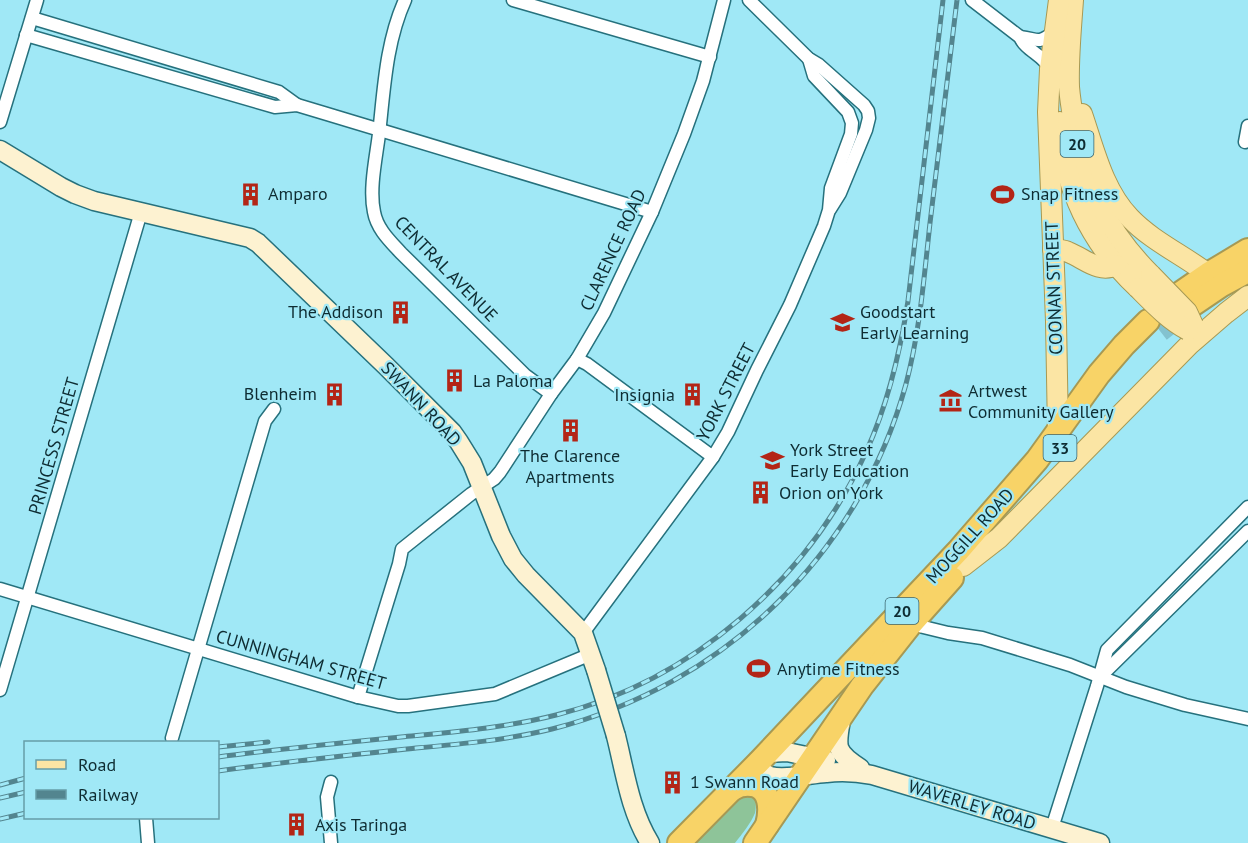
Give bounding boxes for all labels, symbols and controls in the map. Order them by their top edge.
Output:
road number: 20 [1060,131,1094,157]
building icon: Amparo [237,181,263,207]
sports icon: Snap Fitness [990,181,1016,207]
place label: Amparo [268,182,328,205]
place label: Snap Fitness [1021,182,1118,205]
street label: CLARENCE ROAD [574,185,651,314]
street label: CENTRAL AVENUE [390,211,503,327]
street label: COONAN STREET [1040,221,1067,355]
building icon: The Addison [388,299,414,325]
place label: The Addison [288,300,383,323]
place label: Goodstart Early Learning [860,300,969,344]
school or university icon: Goodstart Early Learning [829,309,855,335]
street label: YORK STREET [691,339,760,445]
street label: SWANN ROAD [376,356,466,451]
building icon: La Paloma [442,368,468,394]
place label: La Paloma [473,369,553,392]
street label: PRINCESS STREET [23,375,84,517]
place label: Artwest Community Gallery [968,379,1114,423]
building icon: Blenheim [322,381,348,407]
place label: Blenheim [244,382,317,405]
building icon: Insignia [680,382,706,408]
place label: Insignia [614,383,675,406]
museum icon: Artwest Community Gallery [937,388,963,414]
building icon: The Clarence Apartments [557,417,583,443]
road number: 33 [1044,435,1076,461]
place label: York Street Early Education [790,438,909,482]
place label: The Clarence Apartments [520,444,620,488]
school or university icon: York Street Early Education [759,447,785,473]
building icon: Orion on York [748,480,774,506]
place label: Orion on York [779,481,884,504]
street label: MOGGILL ROAD [921,483,1019,588]
road number: 20 [886,598,918,624]
street label: CUNNINGHAM STREET [213,624,389,695]
sports icon: Anytime Fitness [746,656,772,682]
place label: Anytime Fitness [777,657,900,680]
legend [24,741,219,819]
text: Road [78,753,116,776]
building icon: 1 Swann Road [659,769,685,795]
place label: 1 Swann Road [690,770,799,793]
street label: WAVERLEY ROAD [906,774,1039,835]
text: Railway [78,783,139,806]
building icon: Axis Taringa [284,812,310,838]
place label: Axis Taringa [315,813,407,836]

